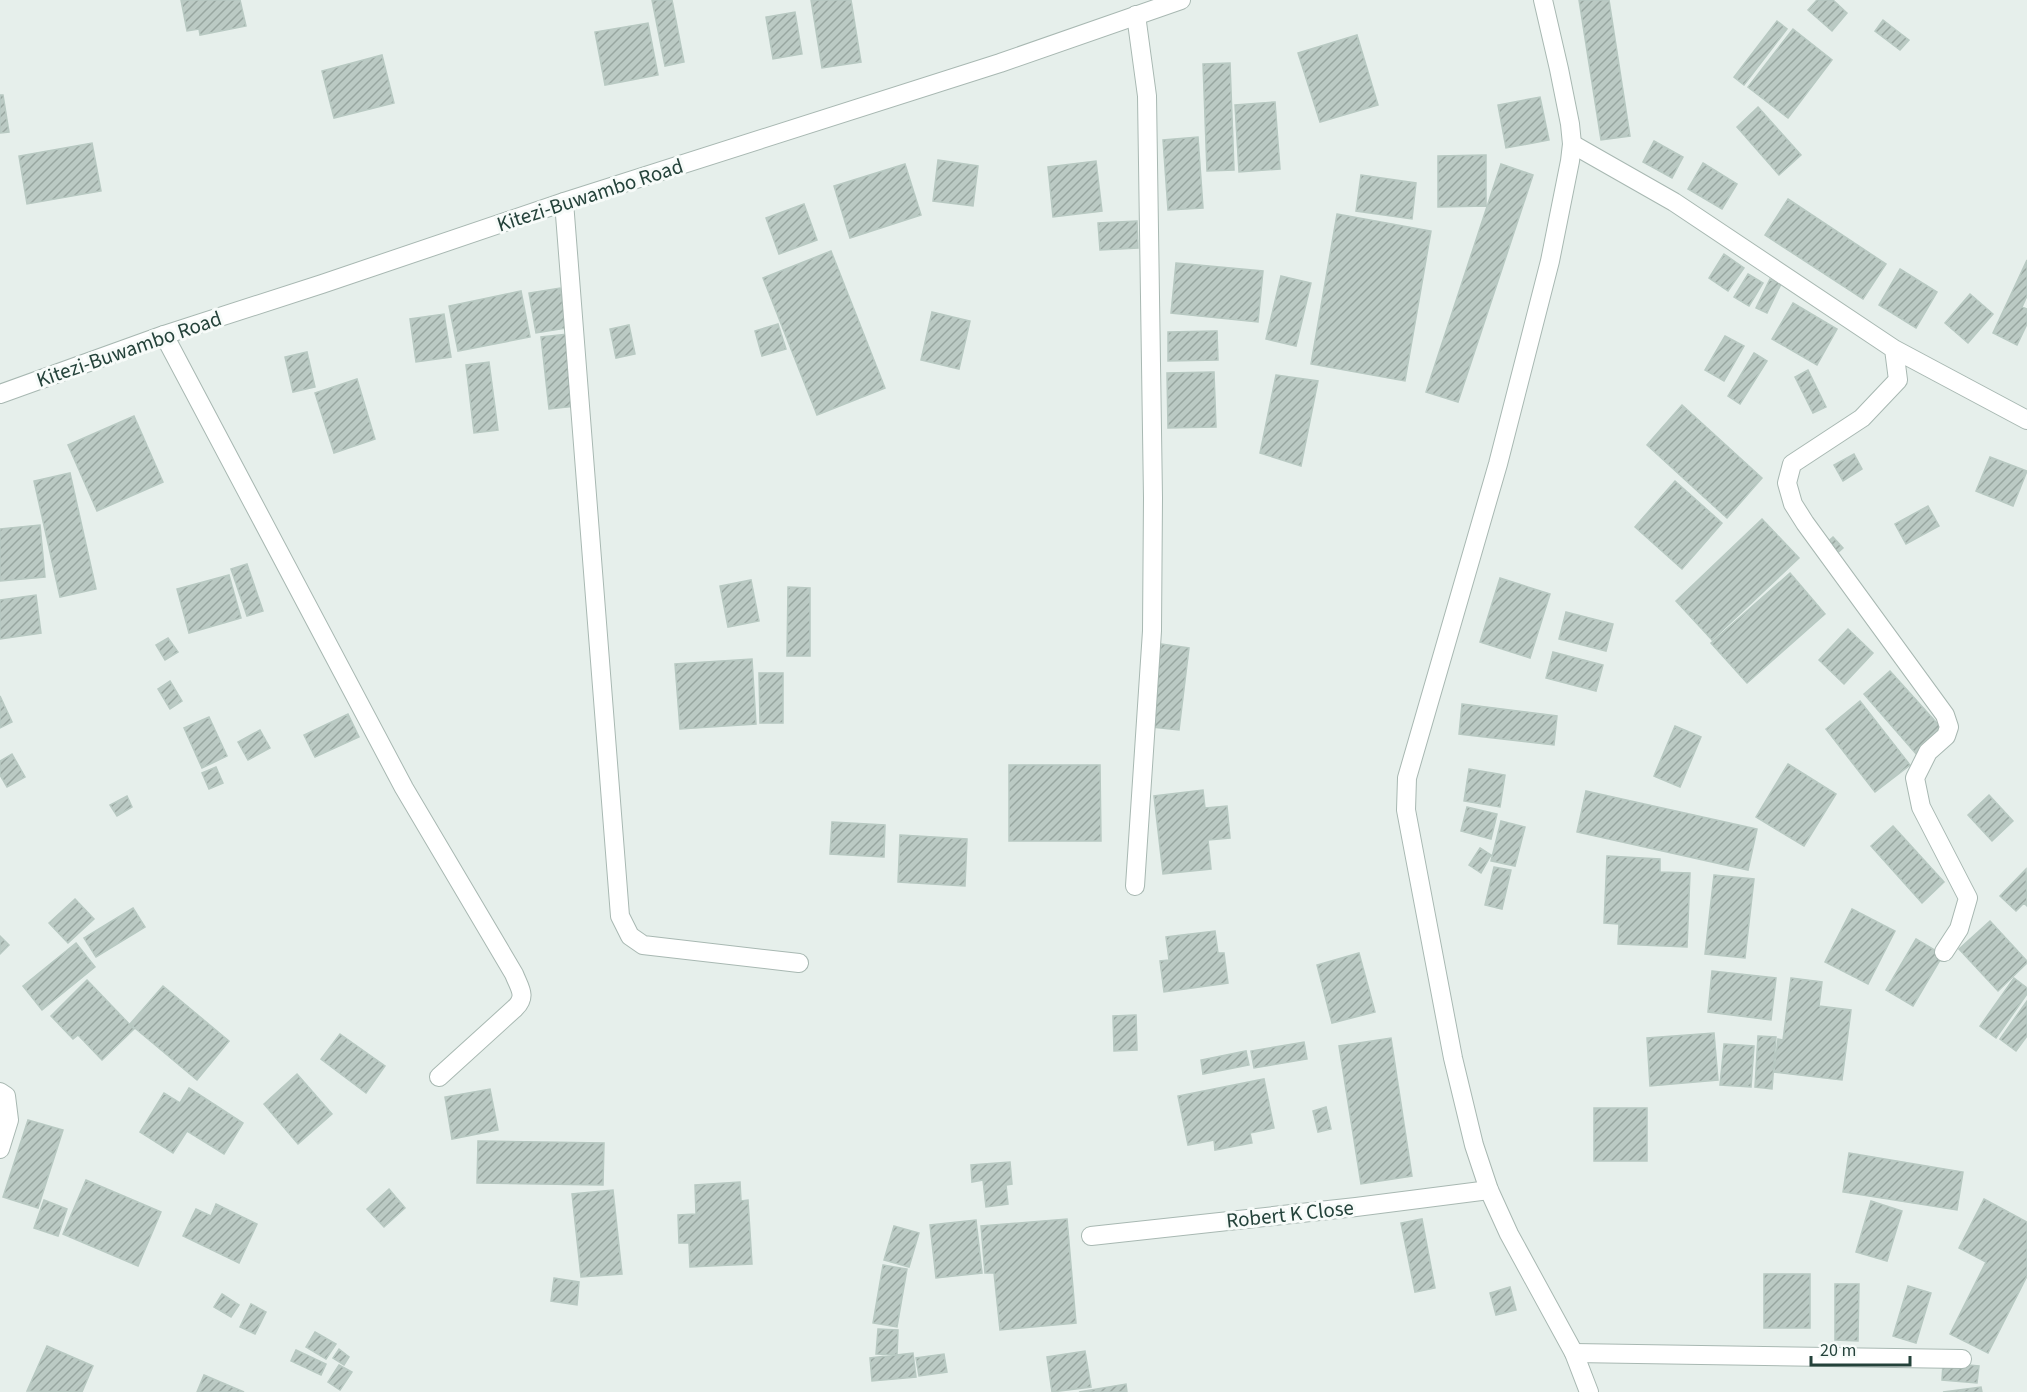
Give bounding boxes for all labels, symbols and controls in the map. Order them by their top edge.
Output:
street label: Kitezi-Buwambo Road [493,151,687,239]
street label: Kitezi-Buwambo Road [32,303,226,395]
street label: Robert K Close [1225,1192,1355,1236]
scale bar [1811,1329,1910,1367]
text: 20 m [1820,1338,1856,1363]

